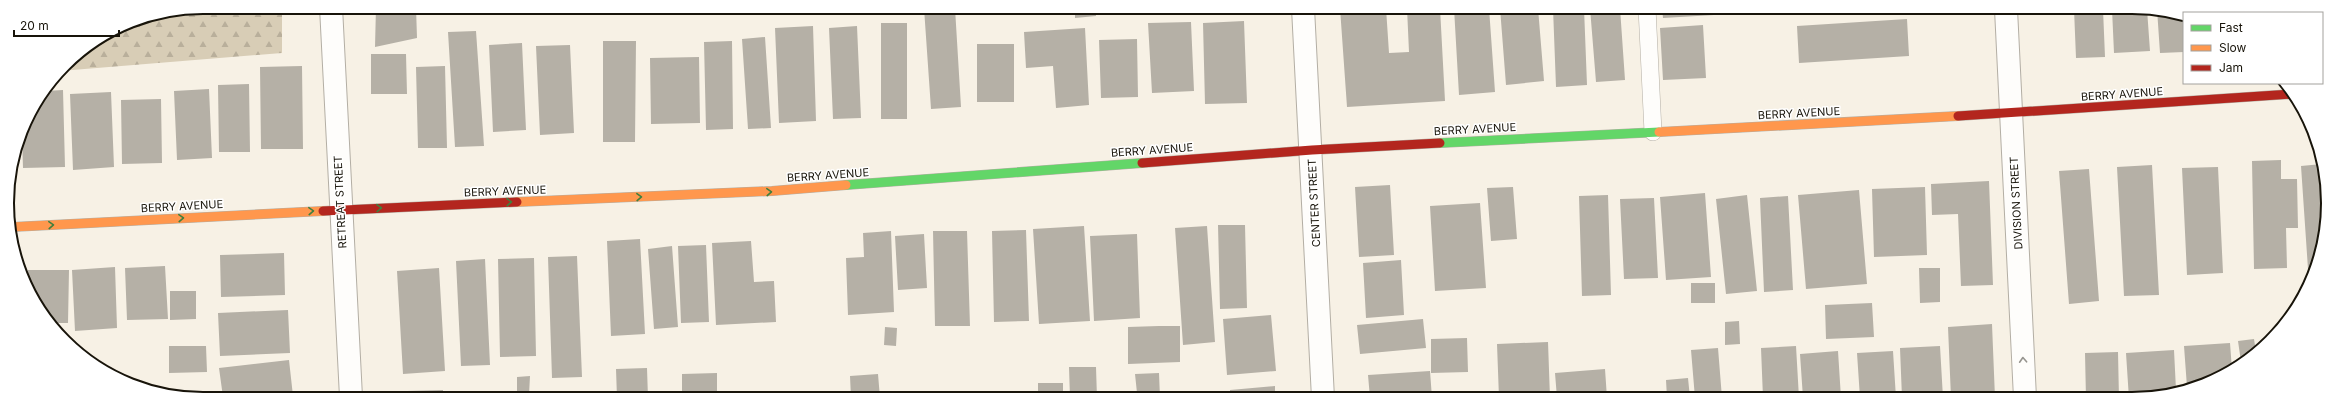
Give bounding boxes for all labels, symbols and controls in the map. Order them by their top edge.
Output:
scale bar [14,12,119,38]
legend [2183,12,2323,84]
text: 20 m [20,18,49,33]
text: Fast [2219,20,2243,35]
text: Slow [2219,40,2247,55]
text: Jam [2219,60,2243,75]
street label: BERRY AVENUE [2080,84,2164,104]
street label: BERRY AVENUE [1757,104,1841,122]
street label: BERRY AVENUE [1433,120,1517,138]
street label: BERRY AVENUE [1110,140,1194,160]
street label: RETREAT STREET [331,155,349,249]
street label: DIVISION STREET [2007,156,2025,250]
street label: CENTER STREET [1305,158,1323,248]
street label: BERRY AVENUE [786,165,870,185]
street label: BERRY AVENUE [464,183,546,199]
one-way arrow [766,187,772,196]
one-way arrow [636,193,642,201]
street label: BERRY AVENUE [140,197,224,215]
one-way arrow [506,198,512,207]
one-way arrow [376,204,382,212]
one-way arrow [308,207,314,215]
one-way arrow [178,213,184,222]
one-way arrow [48,220,54,229]
one-way arrow [2019,357,2027,363]

